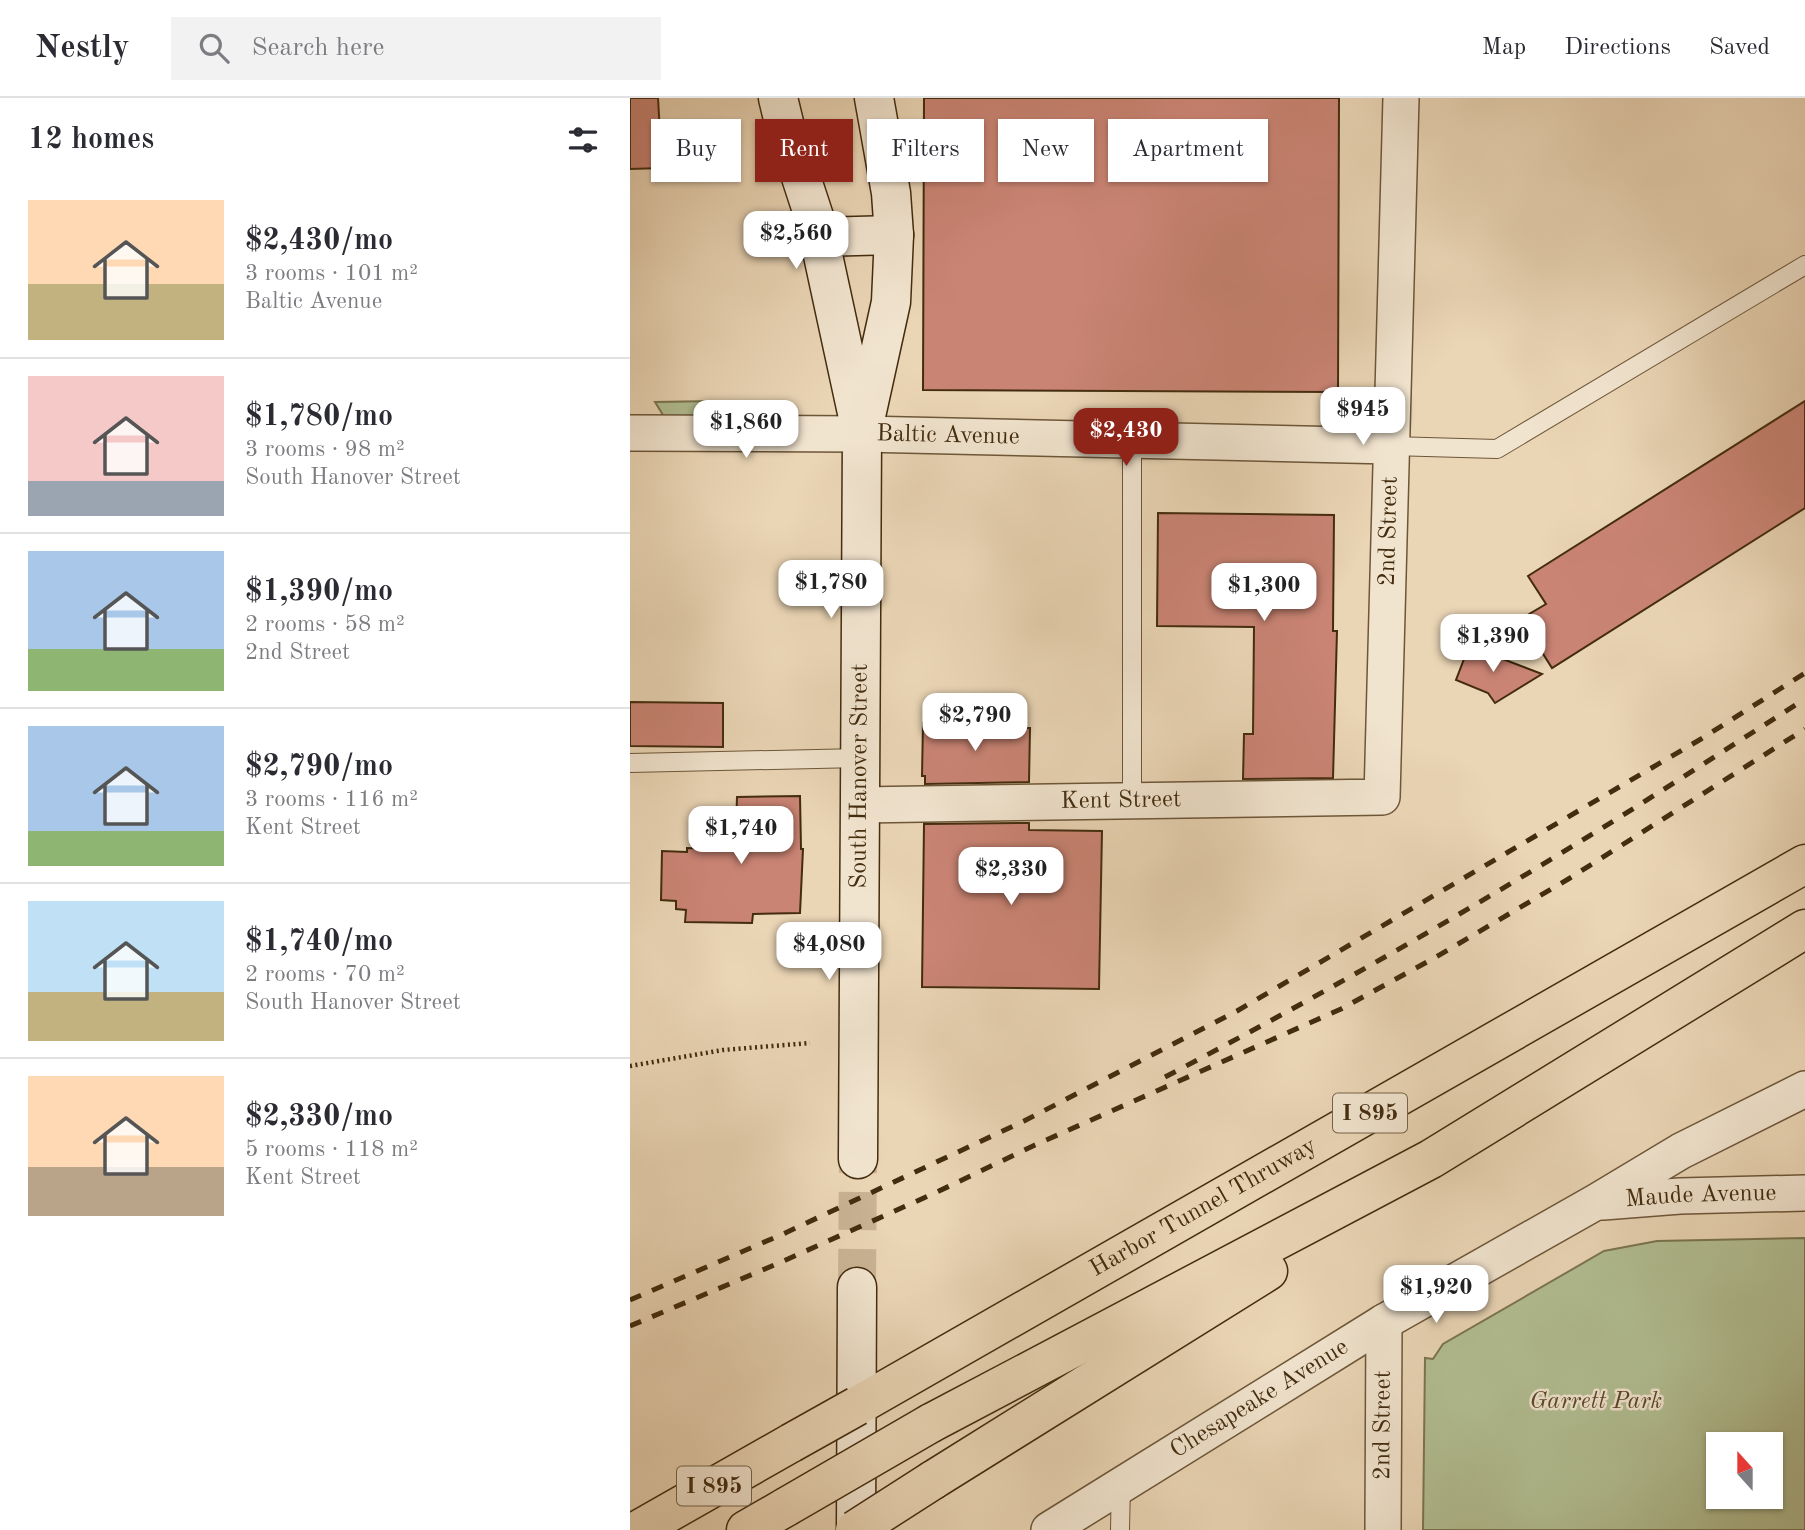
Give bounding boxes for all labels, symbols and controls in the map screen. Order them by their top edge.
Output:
search box [171,17,661,80]
icon: search [195,29,233,67]
text: Nestly [35,32,129,65]
text: Search here [251,35,385,61]
text: Map [1482,36,1526,60]
text: Directions [1564,36,1671,60]
text: Saved [1709,36,1770,60]
chip: Buy [651,119,741,182]
chip: Rent [755,119,853,182]
chip: Filters [867,119,984,182]
chip: New [998,119,1094,182]
chip: Apartment [1108,119,1268,182]
icon: filters [564,121,602,159]
text: 12 homes [28,125,154,155]
pin: $2,560 [739,212,853,271]
text: $2,560 [759,222,833,245]
text: $2,430/mo [245,226,393,256]
icon: home [84,228,168,312]
text: 3 rooms · 101 m² [245,262,418,285]
text: Baltic Avenue [245,290,382,313]
pin: $945 [1322,388,1404,447]
text: $945 [1336,398,1390,421]
pin: $1,860 [689,400,803,460]
text: $1,780/mo [245,402,393,432]
icon: home [84,404,168,488]
pin: $2,430 [1069,408,1183,468]
text: $1,860 [709,411,783,434]
text: $2,430 [1089,419,1163,442]
street label: Baltic Avenue [876,422,1020,450]
text: 3 rooms · 98 m² [245,438,405,461]
text: South Hanover Street [245,466,461,489]
street label: 2nd Street [1376,476,1403,586]
pin: $1,780 [774,560,888,620]
pin: $1,300 [1207,564,1321,623]
text: $1,780 [794,571,868,594]
text: $1,300 [1227,574,1301,597]
text: $1,390/mo [245,577,393,607]
icon: home [84,579,168,663]
text: 2 rooms · 58 m² [245,613,405,636]
pin: $1,390 [1436,614,1550,674]
text: $1,390 [1456,625,1530,648]
text: 2nd Street [245,641,350,664]
street label: South Hanover Street [847,663,873,889]
pin: $2,790 [918,694,1032,753]
text: $2,790 [938,704,1012,727]
text: $2,790/mo [245,752,393,782]
icon: home [84,754,168,838]
text: 3 rooms · 116 m² [245,788,418,811]
street label: Kent Street [1060,788,1182,814]
pin: $1,740 [684,806,798,866]
text: Kent Street [245,816,361,839]
text: $1,740 [704,817,778,840]
pin: $2,330 [954,848,1068,907]
text: $2,330 [974,858,1048,881]
pin: $4,080 [772,922,886,982]
text: $1,740/mo [245,927,393,957]
icon: home [84,929,168,1013]
text: $4,080 [792,933,866,956]
text: 2 rooms · 70 m² [245,963,405,986]
text: South Hanover Street [245,991,461,1014]
road number: I 895 [1333,1094,1407,1132]
text: $2,330/mo [245,1102,393,1132]
icon: home [84,1104,168,1188]
street label: Harbor Tunnel Thruway [1086,1134,1321,1282]
text: 5 rooms · 118 m² [245,1138,418,1161]
text: Kent Street [245,1166,361,1189]
street label: Maude Avenue [1624,1182,1777,1212]
pin: $1,920 [1379,1266,1493,1325]
text: $1,920 [1399,1276,1473,1299]
street label: Chesapeake Avenue [1167,1335,1353,1463]
street label: 2nd Street [1371,1370,1396,1480]
park label: Garrett Park [1530,1390,1662,1414]
north arrow [1706,1432,1783,1508]
map controls [1706,1432,1783,1509]
road number: I 895 [677,1466,751,1506]

